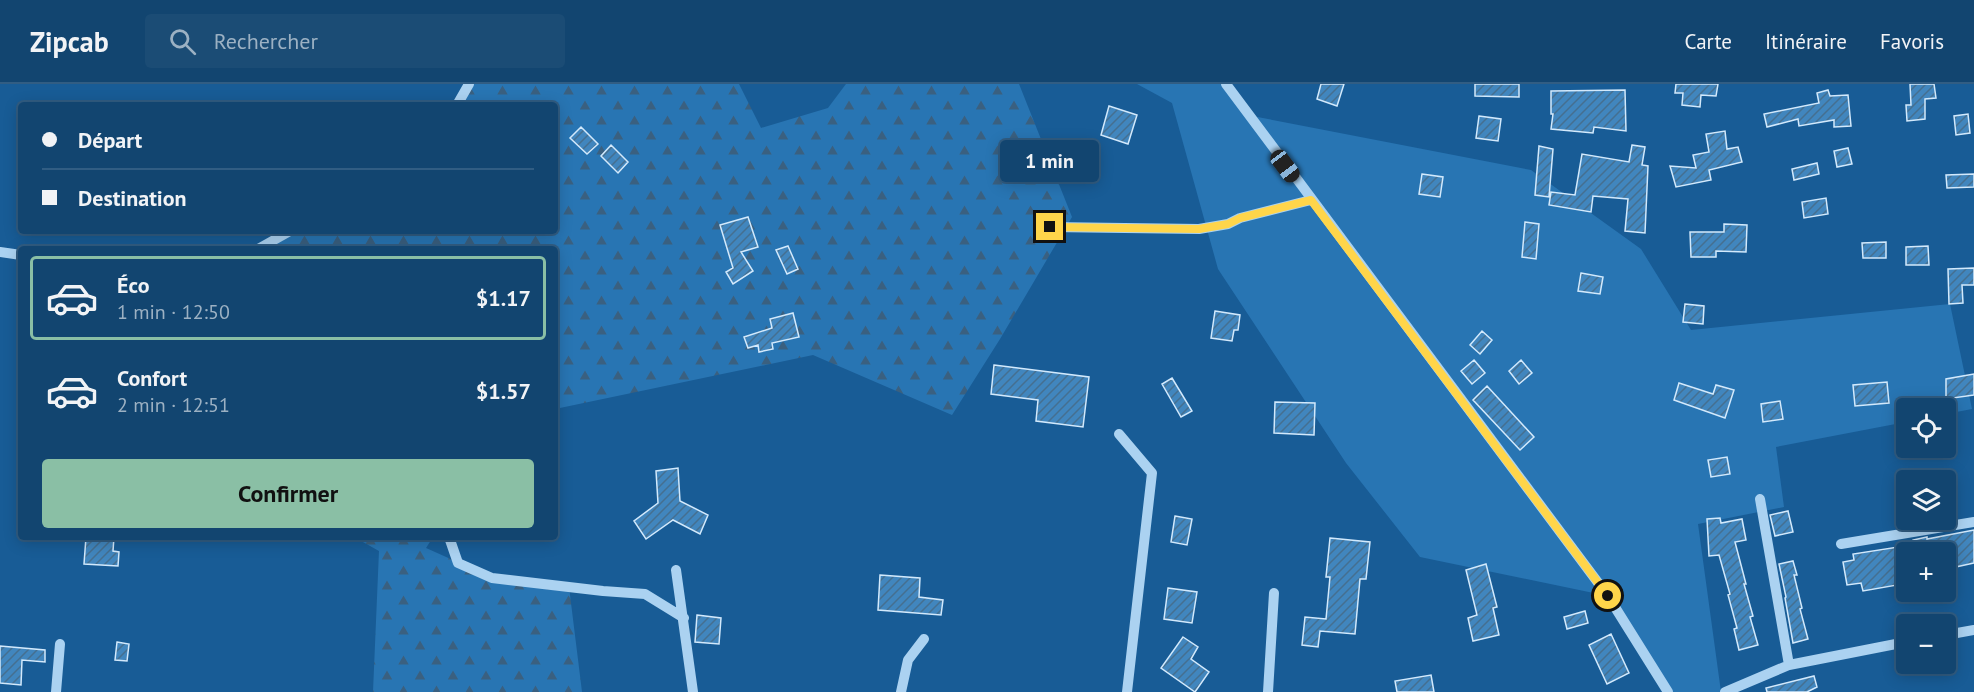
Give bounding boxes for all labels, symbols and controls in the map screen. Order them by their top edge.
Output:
search box [145,14,565,68]
text: Zipcab [30,23,109,60]
icon: search [166,25,199,58]
text: Rechercher [214,27,318,55]
text: Carte [1685,28,1732,55]
text: Itinéraire [1765,28,1847,55]
text: Favoris [1880,28,1944,55]
text: Départ [78,126,142,154]
callout: 1 min [1000,140,1100,182]
car [1267,146,1303,186]
text: 1 min [1025,148,1074,174]
text: Destination [78,184,187,212]
route end [1036,213,1063,240]
icon: car [45,271,99,325]
text: Éco [117,271,149,299]
text: $1.17 [476,284,531,312]
text: 1 min · 12:50 [117,299,230,325]
icon: car [45,364,99,418]
text: Confort [117,364,187,392]
text: $1.57 [476,377,531,405]
text: 2 min · 12:51 [117,392,230,418]
map controls [1896,398,1956,674]
button: locate [1896,398,1956,458]
button: Confirmer [42,459,534,528]
button: layers [1896,470,1956,530]
button: + [1896,542,1956,602]
route start [1594,582,1621,609]
button: − [1896,614,1956,674]

